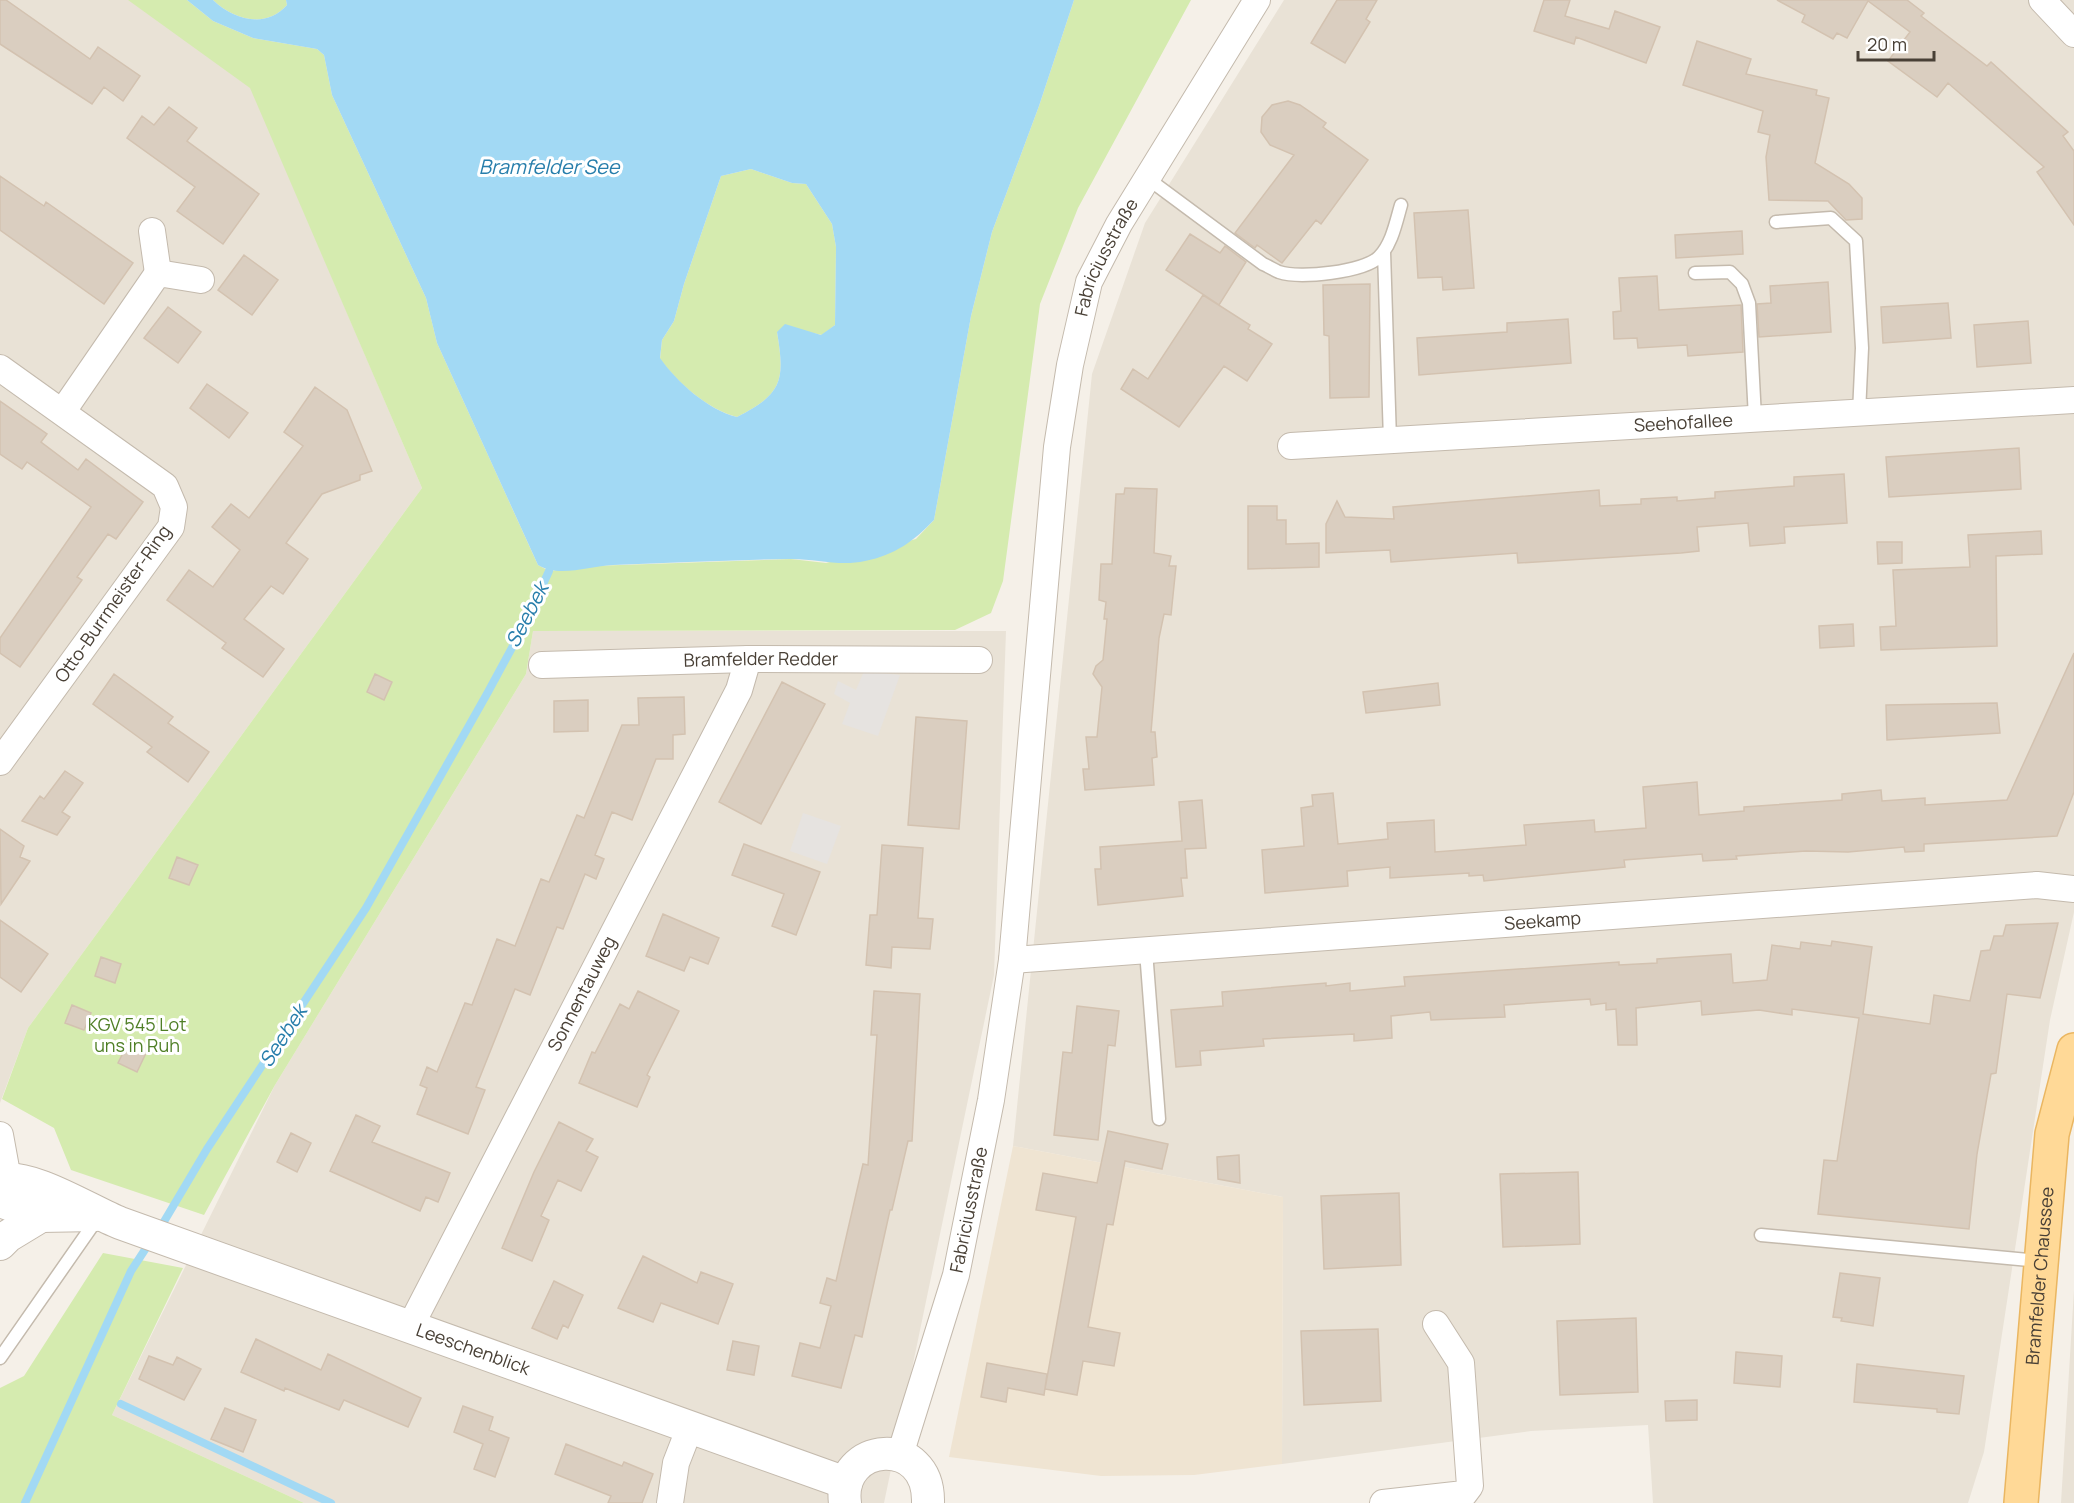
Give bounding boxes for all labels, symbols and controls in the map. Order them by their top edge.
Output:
scale bar [1858,24,1934,62]
text: 20 m [1867,32,1907,56]
water label: Bramfelder See [479,153,621,180]
street label: Fabriciusstraße [1069,193,1143,318]
street label: Seehofallee [1633,407,1733,437]
street label: Otto-Burrmeister-Ring [49,520,176,687]
water label: Seebek [499,575,556,652]
street label: Bramfelder Redder [683,646,839,672]
street label: Seekamp [1503,905,1582,935]
street label: Sonnentauweg [541,932,621,1055]
water label: Seebek [252,997,314,1072]
park label: KGV 545 Lot uns in Ruh [88,1012,186,1057]
street label: Fabriciusstraße [944,1144,992,1275]
street label: Bramfelder Chaussee [2020,1186,2059,1366]
street label: Leeschenblick [413,1317,535,1380]

